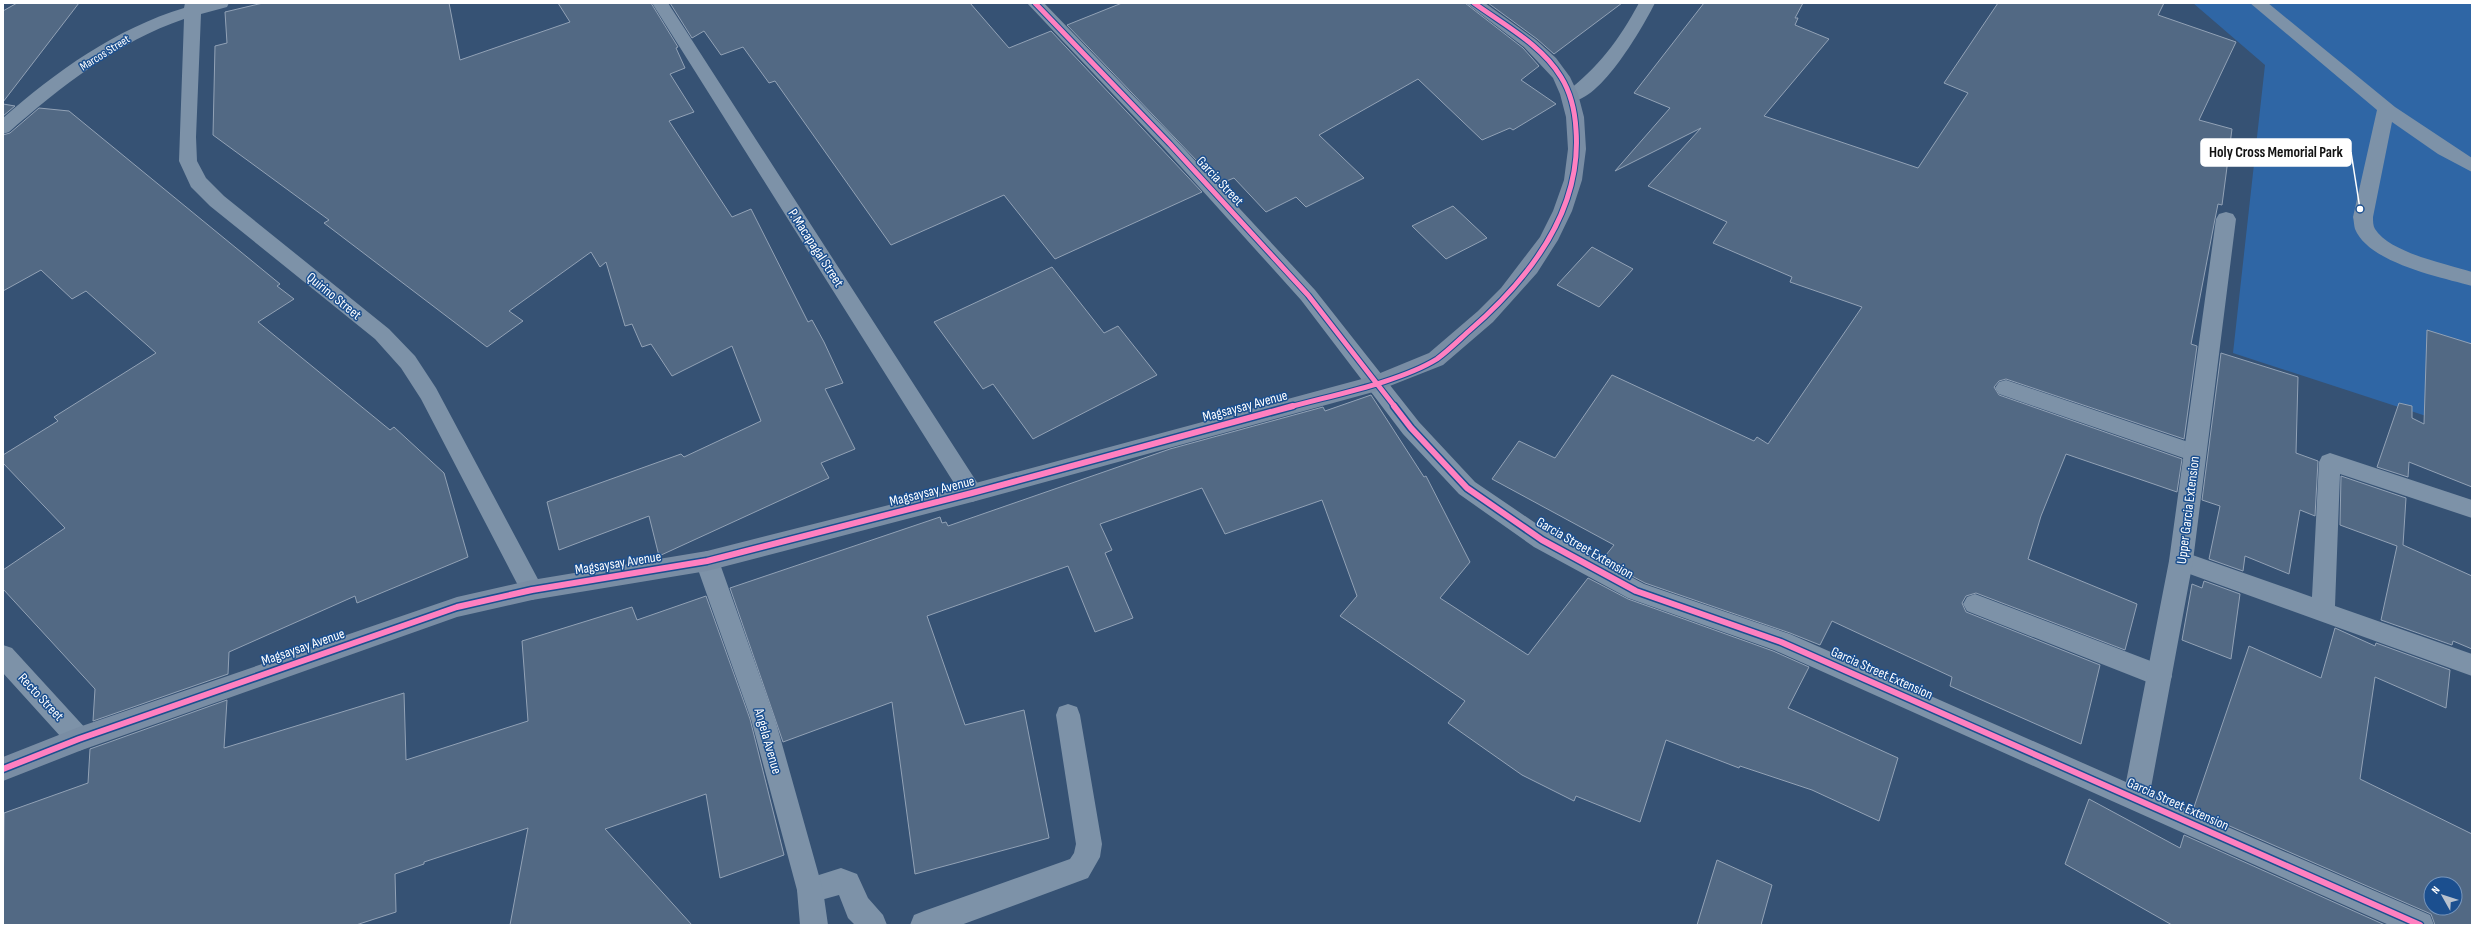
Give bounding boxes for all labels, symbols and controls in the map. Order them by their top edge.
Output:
street label: Marcos Street [77,32,133,74]
callout: Holy Cross Memorial Park [2201,139,2351,166]
text: Holy Cross Memorial Park [2209,143,2344,162]
street label: Garcia Street [1193,153,1247,209]
street label: P. Macapagal Street [784,206,848,290]
street label: Quirino Street [303,269,365,323]
street label: Magsaysay Avenue [1201,387,1289,425]
street label: Upper Garcia Extension [2173,455,2203,565]
street label: Magsaysay Avenue [888,472,976,510]
street label: Garcia Street Extension [1533,513,1637,583]
street label: Magsaysay Avenue [574,548,662,578]
street label: Magsaysay Avenue [259,625,347,669]
street label: Garcia Street Extension [1828,643,1936,703]
street label: Recto Street [15,670,67,724]
street label: Angela Avenue [750,705,786,776]
street label: Garcia Street Extension [2124,774,2232,834]
north arrow [2423,876,2463,916]
text: N [2429,884,2443,896]

